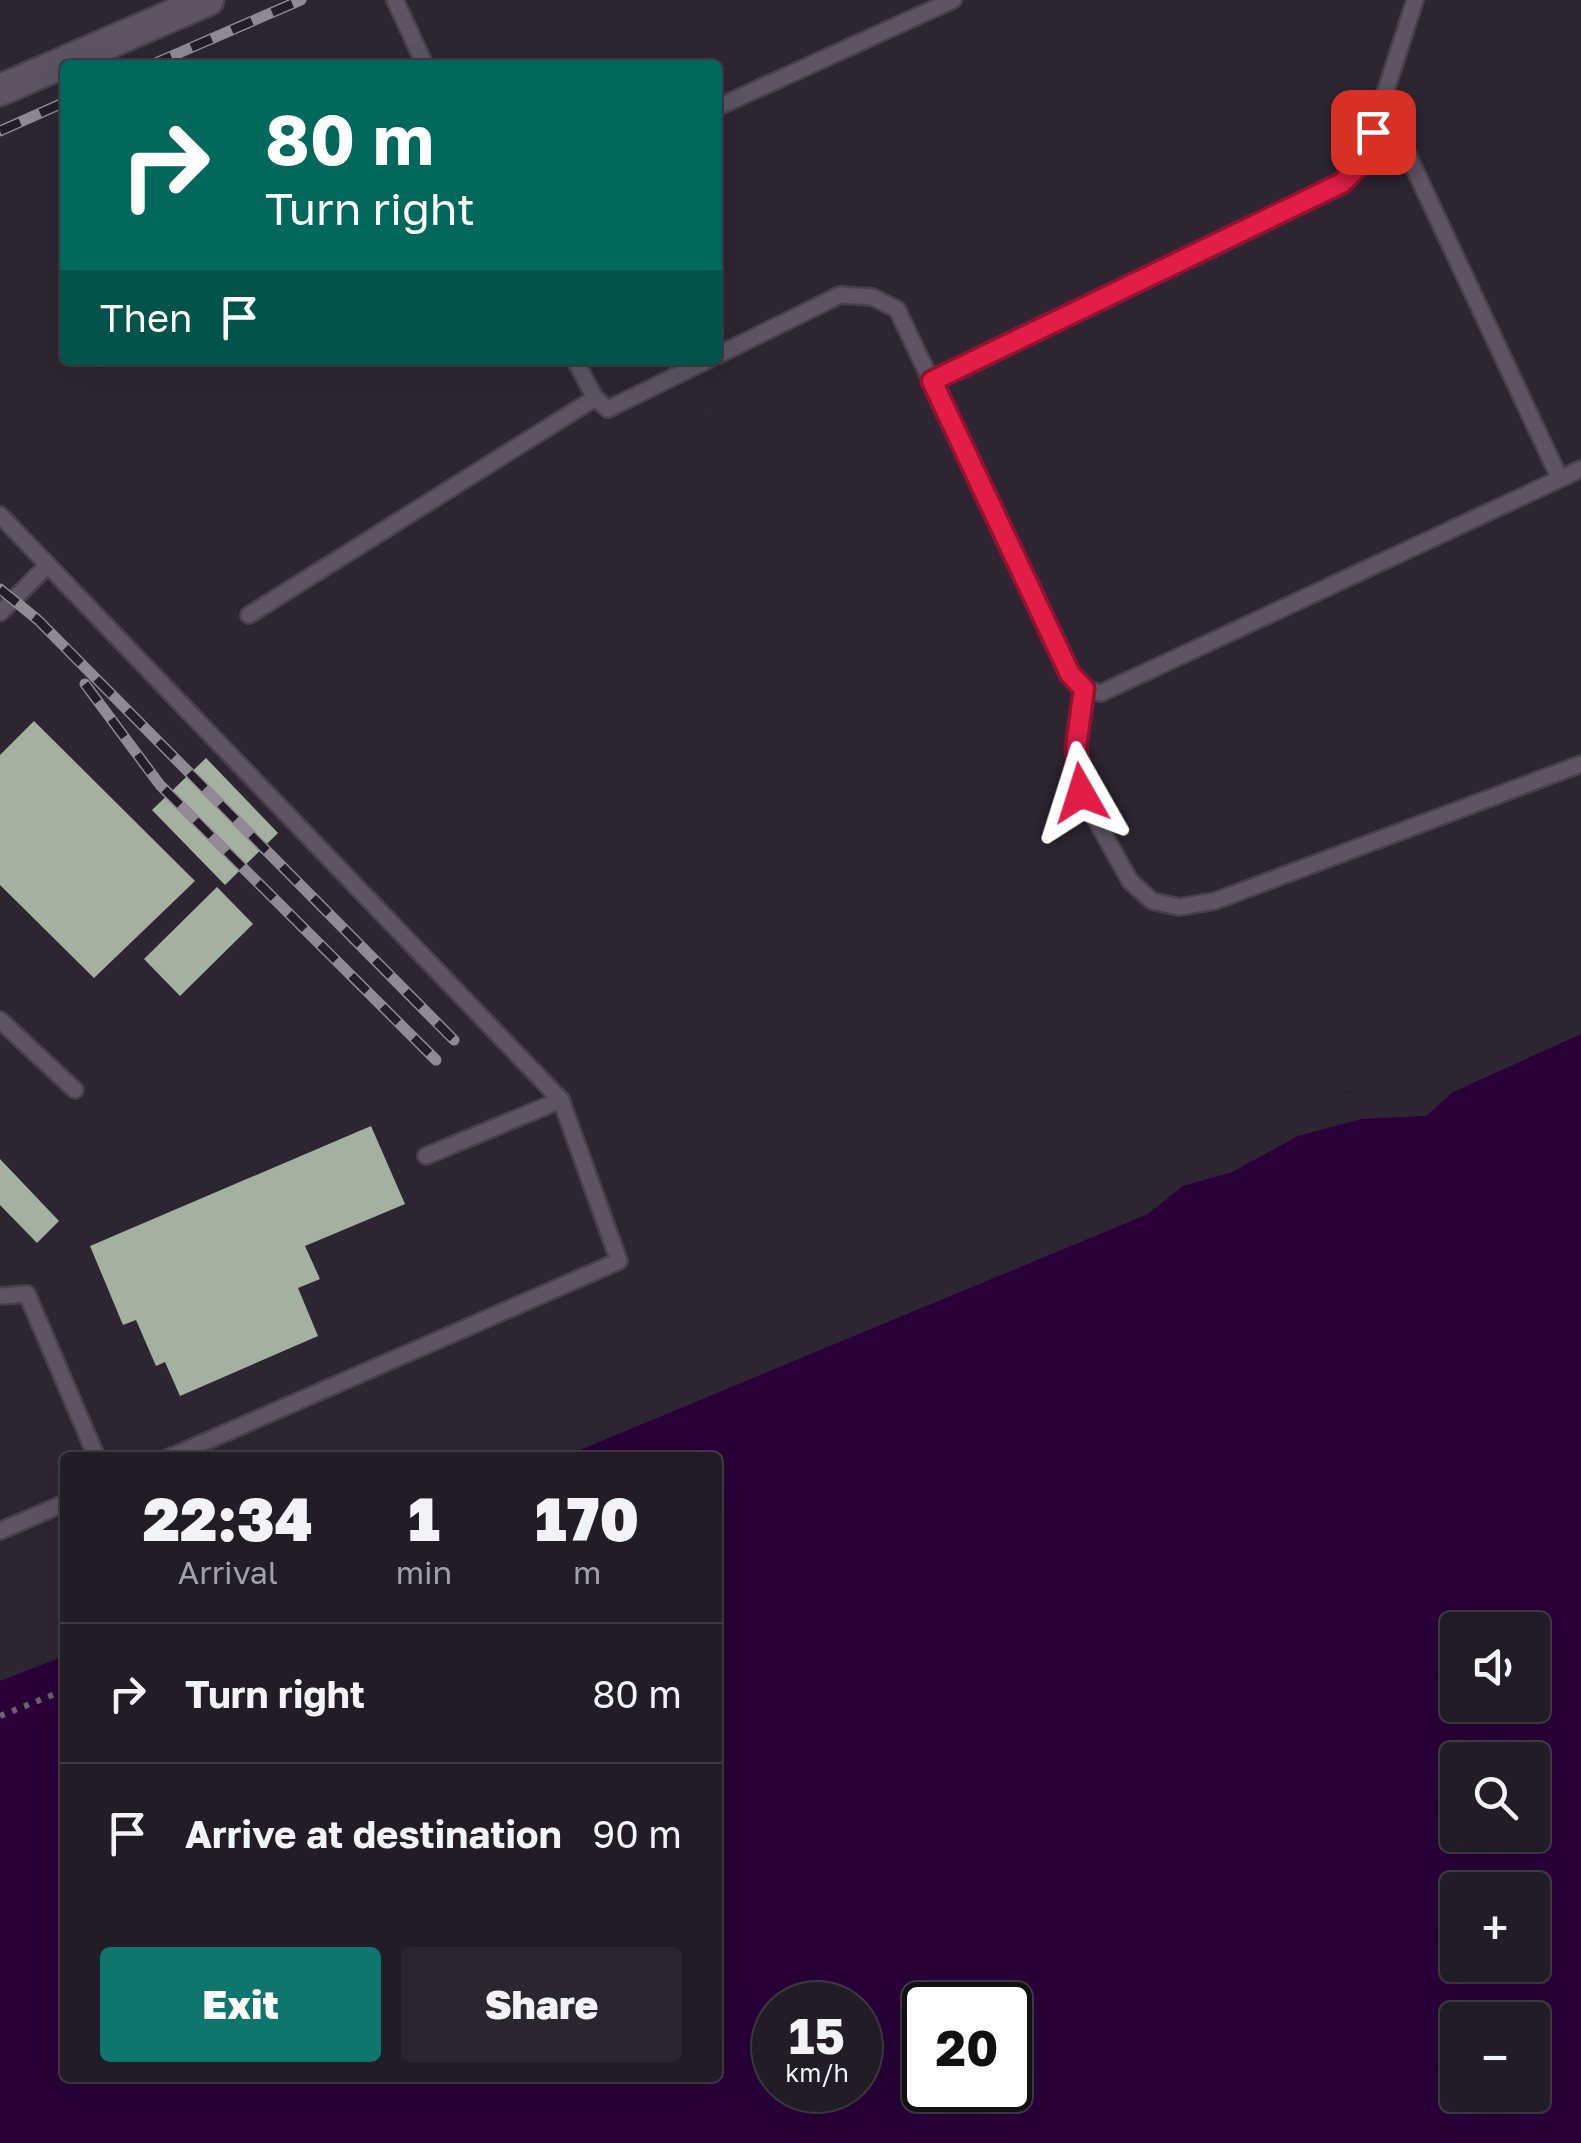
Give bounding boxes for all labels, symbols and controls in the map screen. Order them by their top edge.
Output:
pin [1331,90,1416,175]
text: 80 m [265,96,434,180]
icon: right [100,100,230,230]
icon: arrive [1346,105,1401,160]
text: Turn right [265,181,475,235]
icon: arrive [212,290,267,345]
text: Then [100,295,192,340]
position arrow [1029,741,1133,845]
text: 22:34 [143,1482,313,1554]
text: 1 [408,1482,440,1554]
text: 170 [535,1482,639,1554]
text: Arrival [178,1553,278,1591]
text: min [396,1553,452,1591]
text: m [573,1553,601,1591]
map controls [1440,1612,1550,2112]
button: sound [1440,1612,1550,1722]
icon: right [100,1666,155,1721]
text: Turn right [185,1671,365,1716]
text: 80 m [592,1671,682,1716]
button: search [1440,1742,1550,1852]
icon: arrive [100,1806,155,1861]
text: Arrive at destination [185,1811,562,1856]
text: 90 m [592,1811,682,1856]
button: + [1440,1872,1550,1982]
button: Exit [100,1947,381,2062]
button: Share [401,1947,682,2062]
speed limit sign: 20 [902,1982,1032,2112]
button: − [1440,2002,1550,2112]
text: 15 [789,2005,845,2065]
text: km/h [785,2057,849,2088]

